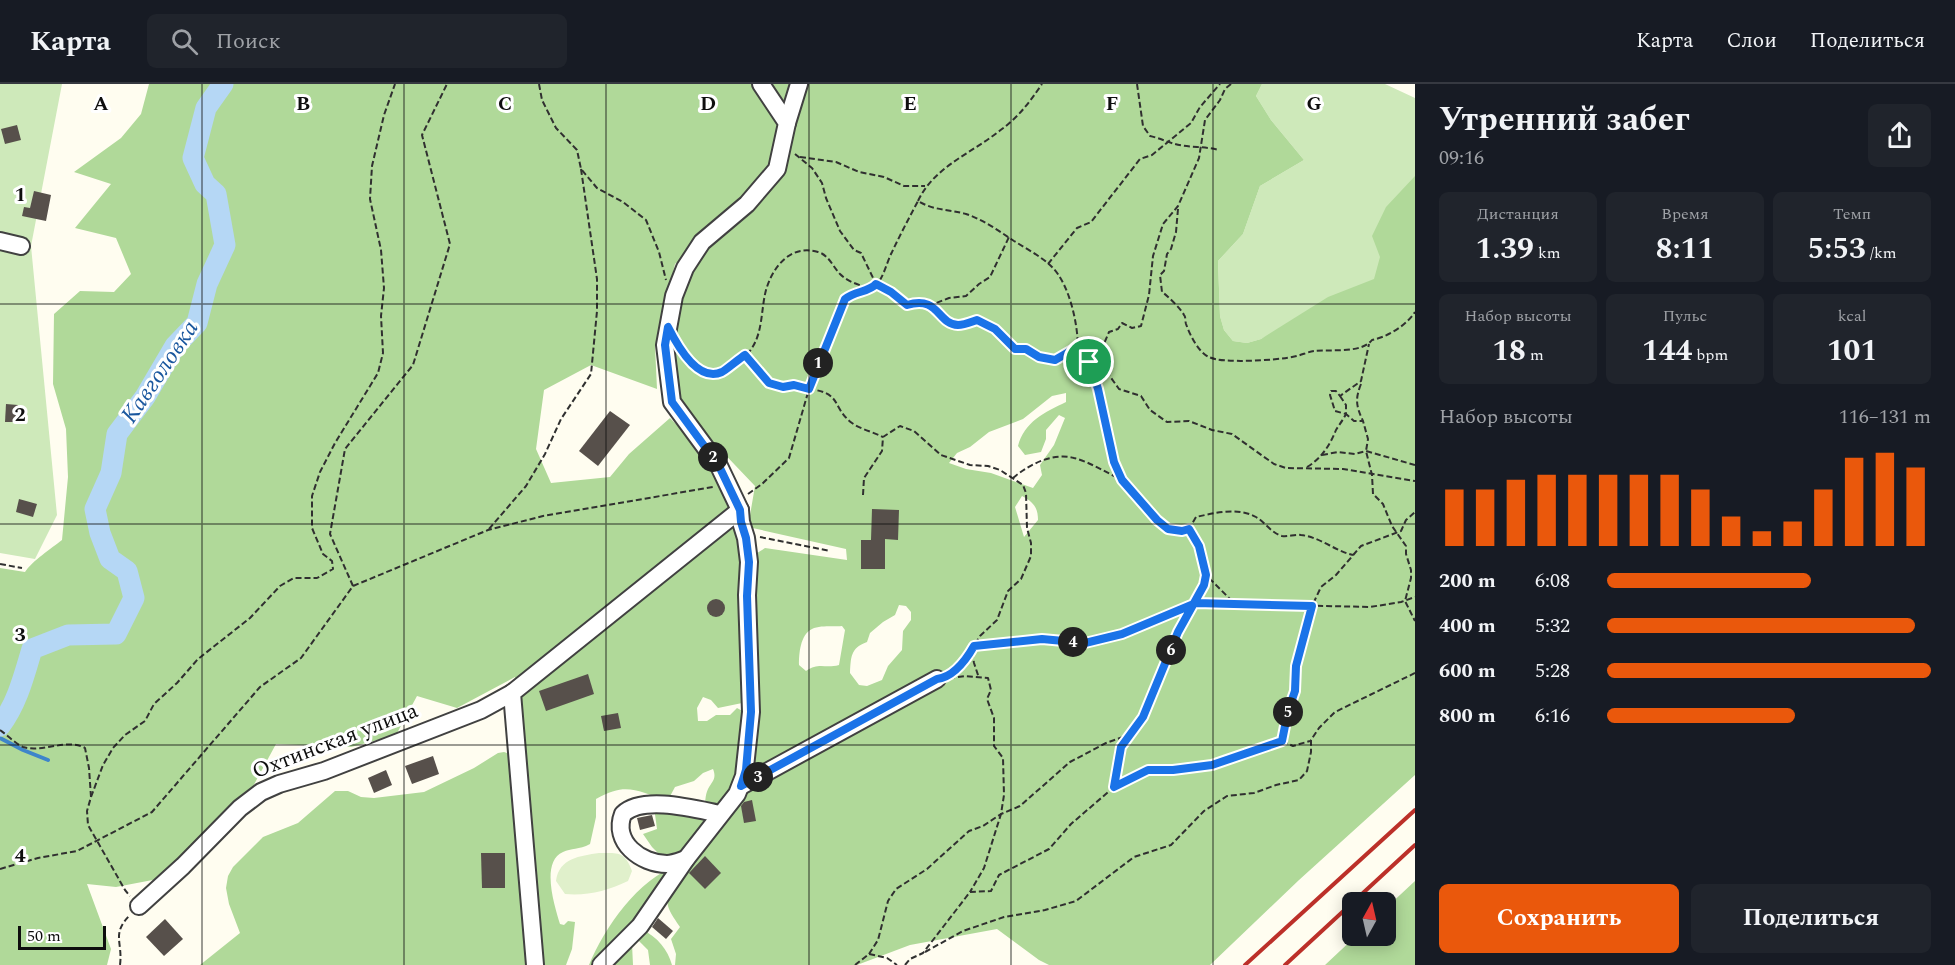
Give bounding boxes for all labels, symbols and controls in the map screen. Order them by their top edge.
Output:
search box [147,14,567,68]
text: Карта [30,20,111,63]
icon: search [168,25,201,58]
text: Поиск [216,25,281,58]
text: Карта [1636,25,1693,57]
text: Слои [1726,25,1777,57]
text: Поделиться [1810,25,1925,57]
text: A [93,89,109,119]
text: B [296,89,310,119]
text: C [498,89,512,119]
text: D [700,89,716,119]
text: E [903,89,917,119]
text: F [1106,89,1118,119]
text: G [1306,89,1322,119]
text: Утренний забег [1439,95,1690,145]
button: share [1868,104,1931,167]
text: 09:16 [1439,143,1484,173]
text: 1 [14,180,26,210]
text: Дистанция [1477,202,1559,226]
text: Время [1661,202,1709,226]
text: Темп [1833,202,1871,226]
text: 1.39 [1475,226,1534,272]
text: 8:11 [1656,226,1714,272]
text: 5:53 [1807,226,1866,272]
text: km [1534,241,1561,265]
text: /km [1866,241,1897,265]
text: Набор высоты [1465,304,1571,328]
text: Пульс [1663,304,1707,328]
text: kcal [1838,304,1866,328]
water label: Кавголовка [112,313,208,431]
text: 18 [1492,328,1526,374]
text: 144 [1642,328,1692,374]
text: 101 [1827,328,1877,374]
pin [1063,336,1114,387]
text: m [1526,343,1544,367]
text: bpm [1692,343,1728,367]
icon: arrive [1072,345,1105,378]
pin: 1 [803,348,833,378]
text: 1 [814,351,822,375]
text: 2 [14,400,26,430]
text: Набор высоты [1439,402,1573,432]
text: 116–131 m [1839,402,1931,432]
pin: 2 [698,442,728,472]
text: 2 [709,445,717,469]
text: 200 m [1439,566,1496,596]
text: 6:08 [1535,566,1570,596]
text: 400 m [1439,611,1496,641]
text: 5:32 [1535,611,1570,641]
text: 3 [14,620,26,650]
pin: 4 [1058,627,1088,657]
text: 4 [1069,630,1077,654]
pin: 6 [1156,635,1186,665]
text: 6 [1167,638,1175,662]
text: 600 m [1439,656,1496,686]
text: 5:28 [1535,656,1570,686]
street label: Охтинская улица [247,694,423,788]
pin: 5 [1273,697,1303,727]
text: 5 [1284,700,1292,724]
text: 800 m [1439,701,1496,731]
text: 6:16 [1535,701,1570,731]
pin: 3 [743,762,773,792]
text: 3 [754,765,762,789]
text: 4 [14,841,26,871]
button: Сохранить [1439,884,1679,953]
button: Поделиться [1691,884,1931,953]
north arrow [1342,892,1396,946]
map controls [1342,892,1396,946]
scale bar [18,923,106,950]
text: 50 m [27,924,61,948]

